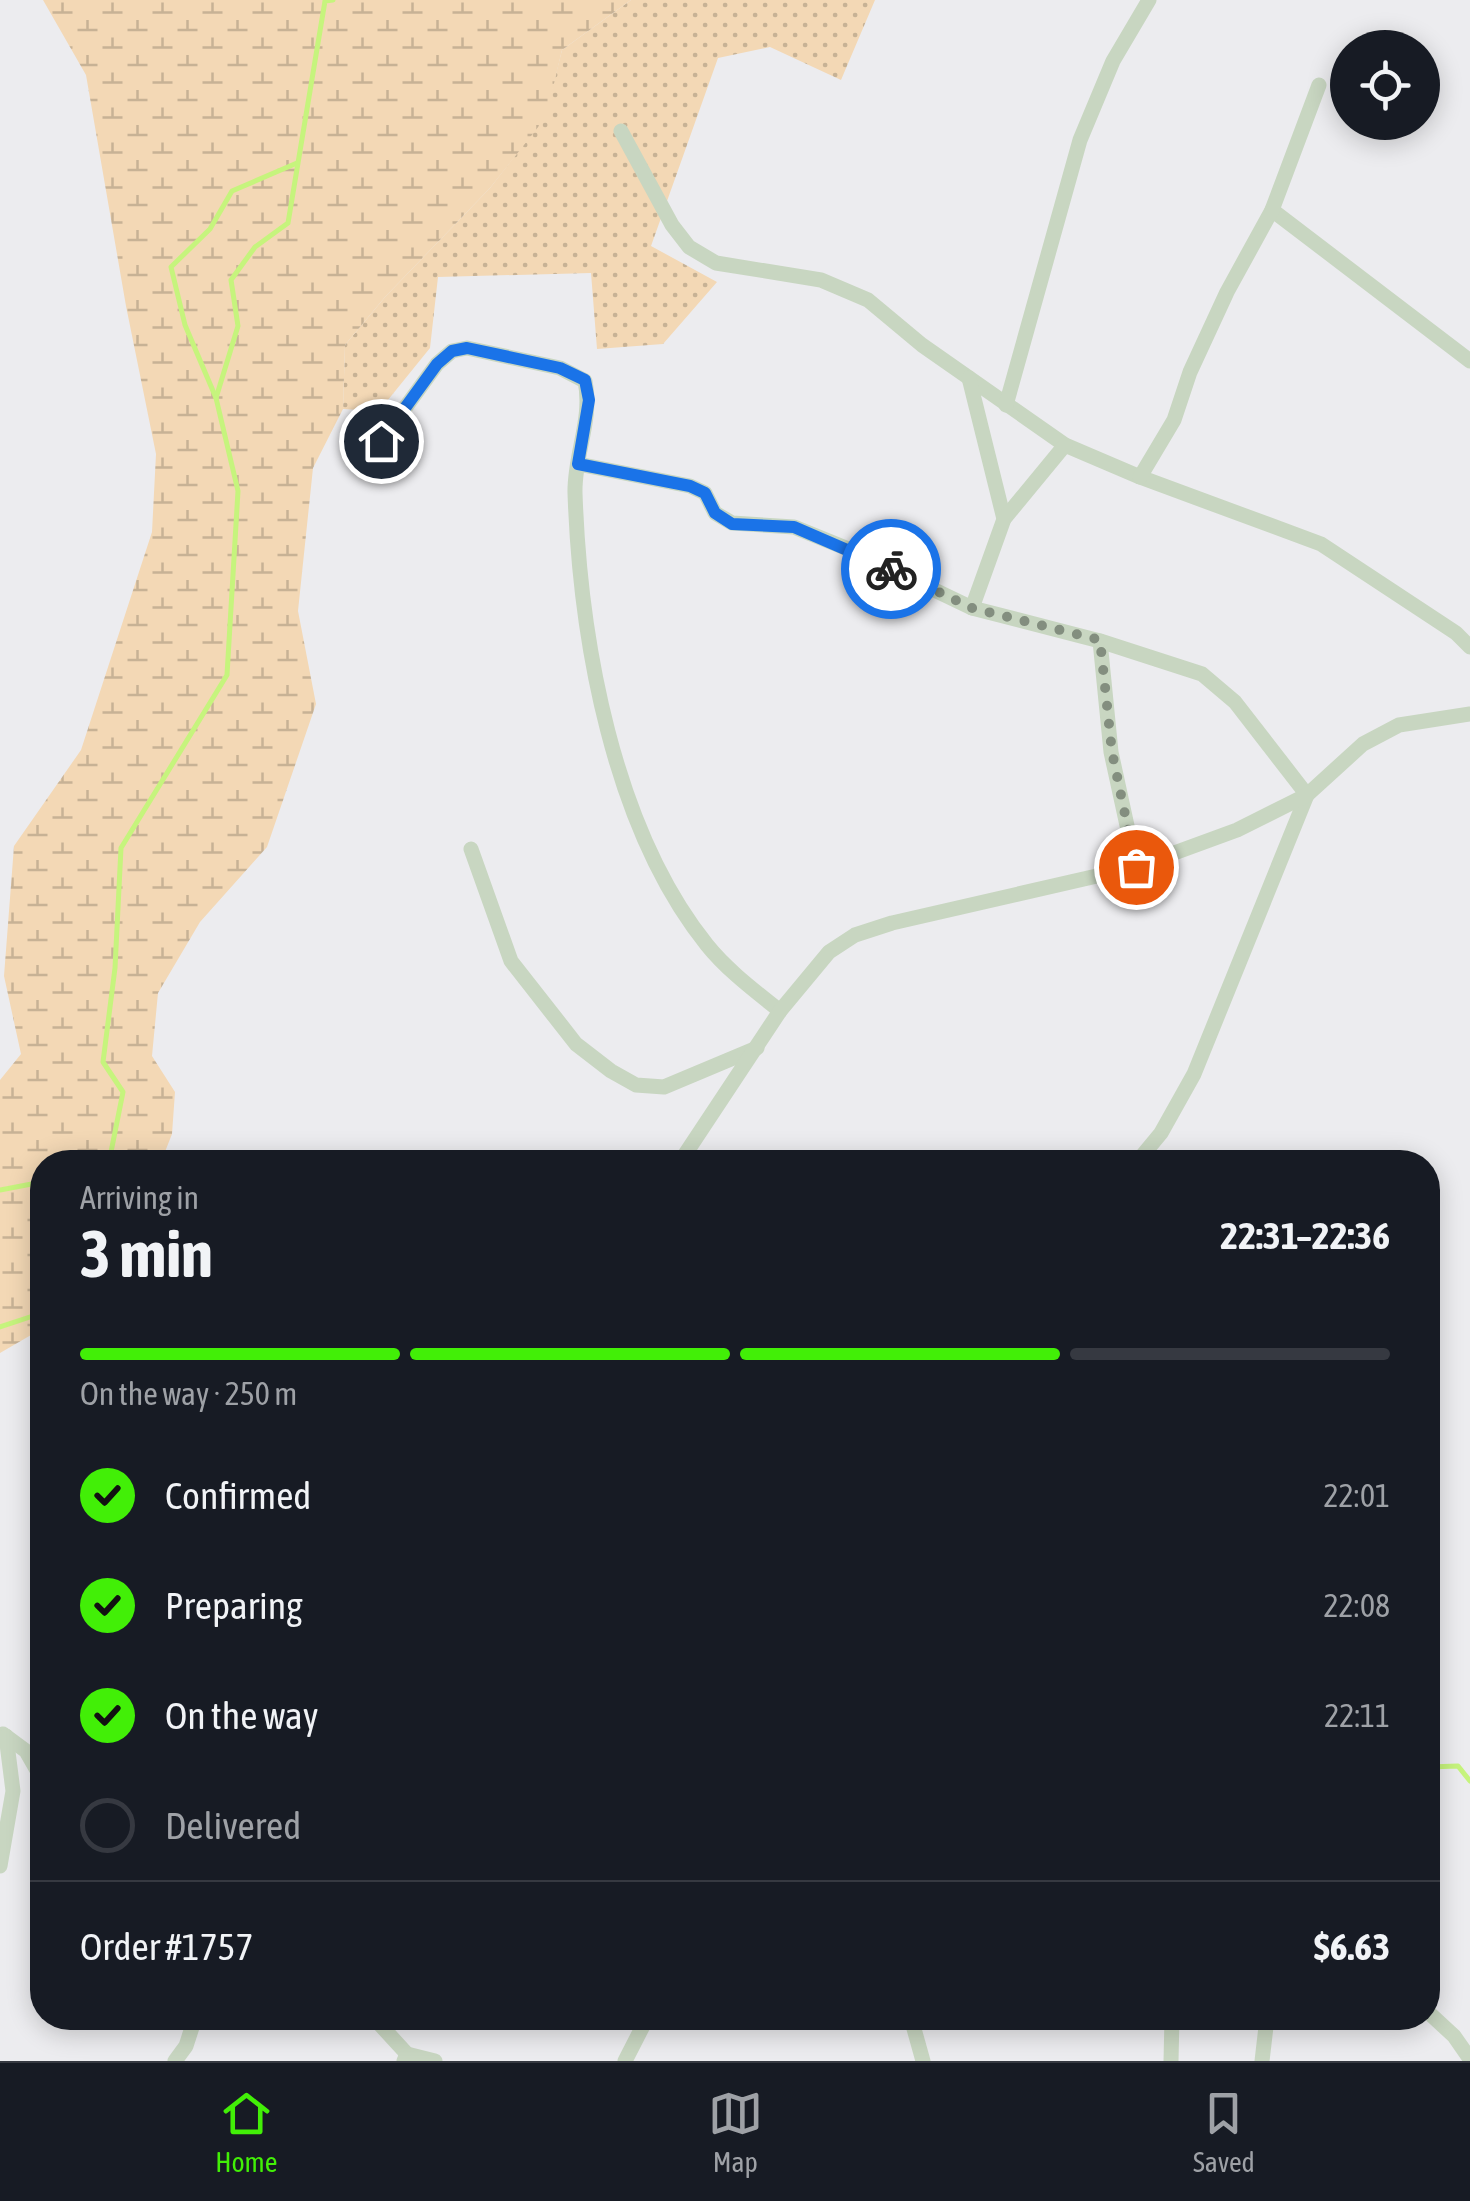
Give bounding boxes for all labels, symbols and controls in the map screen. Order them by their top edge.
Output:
map controls [1330,30,1440,140]
button: locate [1330,30,1440,140]
pin [339,399,424,484]
icon: home [354,414,409,469]
courier [841,519,941,619]
icon: bike [864,542,919,597]
pin [1094,825,1179,910]
icon: bag [1109,840,1164,895]
text: Arriving in [80,1179,199,1216]
text: 22:31–22:36 [1220,1214,1390,1257]
text: 3 min [80,1216,213,1291]
text: On the way · 250 m [80,1375,297,1412]
icon: check [80,1468,135,1523]
text: Confirmed [165,1474,311,1517]
text: 22:01 [1324,1477,1390,1514]
icon: check [80,1578,135,1633]
text: Preparing [165,1584,303,1627]
text: 22:08 [1324,1587,1390,1624]
icon: check [80,1688,135,1743]
text: On the way [165,1694,318,1737]
text: 22:11 [1324,1697,1390,1734]
text: Delivered [165,1804,301,1847]
text: Order #1757 [80,1925,253,1968]
text: $6.63 [1314,1925,1390,1968]
tab: Home [215,2086,277,2178]
tab: Map [708,2086,763,2178]
tab: Saved [1193,2086,1255,2178]

